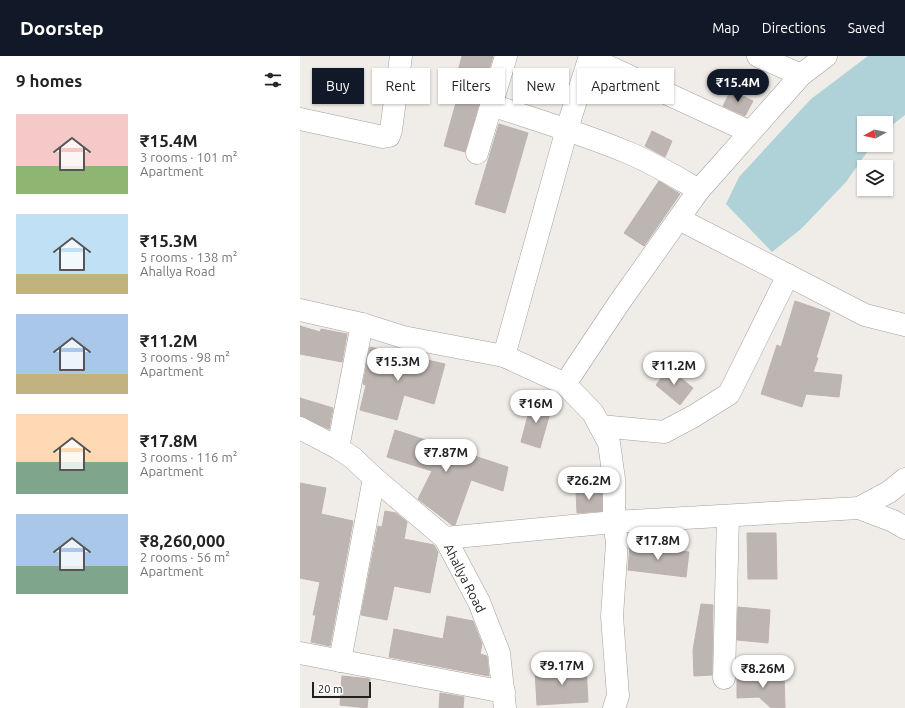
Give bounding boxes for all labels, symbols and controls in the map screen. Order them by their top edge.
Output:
text: Doorstep [20,17,104,39]
text: Map [712,20,740,36]
text: Directions [762,20,826,36]
text: Saved [848,20,885,36]
chip: Buy [312,68,364,104]
chip: Rent [372,68,430,104]
chip: Filters [438,68,505,104]
chip: New [513,68,569,104]
chip: Apartment [577,68,674,104]
icon: filters [262,69,284,91]
pin: ₹15.4M [705,69,771,103]
text: 9 homes [16,71,82,90]
text: ₹15.4M [716,75,760,89]
north arrow [857,116,893,152]
map controls [857,116,893,196]
icon: home [48,130,96,178]
text: ₹15.4M [140,131,198,150]
text: 3 rooms · 101 m² [140,150,237,164]
button: layers [857,160,893,196]
text: Apartment [140,164,204,178]
icon: home [48,230,96,278]
text: ₹15.3M [140,231,198,250]
text: 5 rooms · 138 m² [140,250,237,264]
text: Ahallya Road [140,264,215,278]
icon: home [48,330,96,378]
text: ₹11.2M [140,331,198,350]
pin: ₹15.3M [365,348,431,382]
text: 3 rooms · 98 m² [140,350,230,364]
pin: ₹11.2M [641,352,707,386]
text: ₹15.3M [376,354,420,368]
text: ₹11.2M [652,358,696,372]
text: Apartment [140,364,204,378]
pin: ₹16M [512,390,560,424]
text: ₹16M [519,396,553,410]
icon: home [48,430,96,478]
text: ₹17.8M [140,431,198,450]
pin: ₹7.87M [413,439,479,473]
text: ₹7.87M [424,445,468,459]
text: 3 rooms · 116 m² [140,450,237,464]
text: Apartment [140,464,204,478]
pin: ₹26.2M [556,467,622,501]
text: ₹26.2M [567,473,611,487]
pin: ₹17.8M [625,527,691,561]
icon: home [48,530,96,578]
text: ₹8,260,000 [140,531,225,550]
text: ₹17.8M [636,533,680,547]
street label: Ahallya Road [442,541,488,615]
text: 2 rooms · 56 m² [140,550,230,564]
text: Apartment [140,564,204,578]
pin: ₹9.17M [529,652,595,686]
pin: ₹8.26M [730,655,796,689]
text: ₹9.17M [540,658,584,672]
text: ₹8.26M [741,661,785,675]
scale bar [312,680,371,699]
text: 20 m [318,683,342,695]

